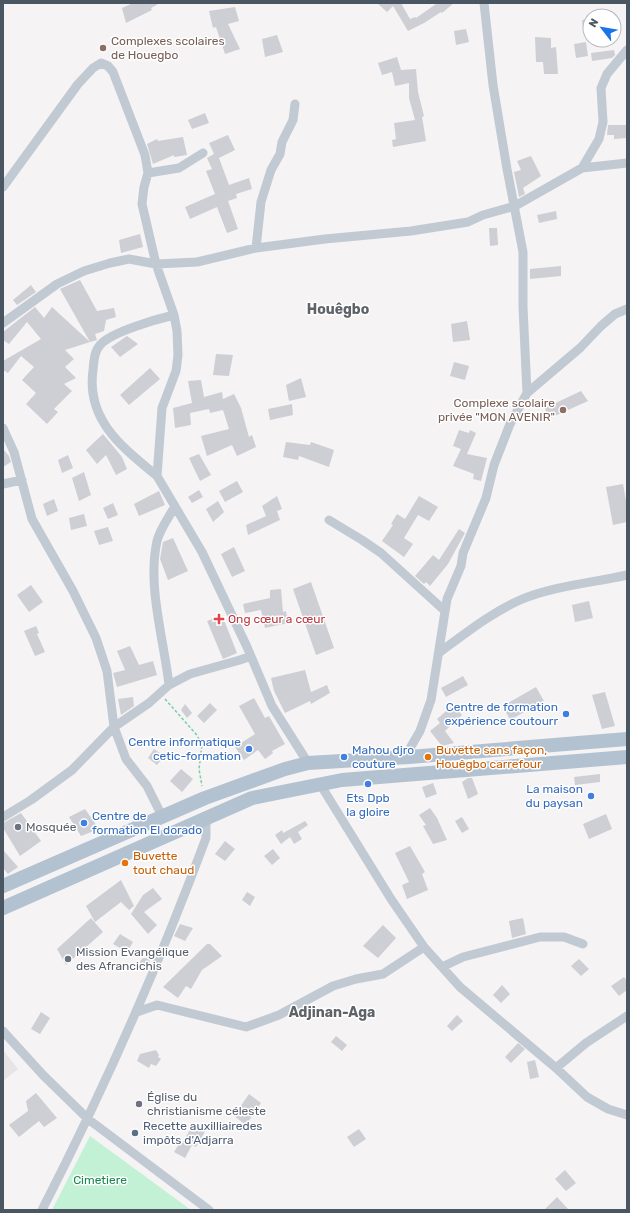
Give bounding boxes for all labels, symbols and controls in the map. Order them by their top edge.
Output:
north arrow [582,8,622,48]
text: N [586,16,602,30]
place label: Complexes scolaires de Houegbo [111,34,225,62]
marker: Complexes scolaires de Houegbo [98,43,108,53]
district label: Houêgbo [307,301,369,318]
place label: Complexe scolaire privée "MON AVENIR" [438,396,555,424]
marker: Complexe scolaire privée "MON AVENIR" [558,405,568,415]
place label: Ong cœur a cœur [228,612,325,626]
marker: Ong cœur a cœur [213,613,225,625]
place label: Centre de formation expérience coutourr [445,700,558,728]
marker: Centre de formation expérience coutourr [561,709,571,719]
place label: Centre informatique cetic-formation [128,735,241,763]
place label: Mahou djro couture [352,743,414,771]
place label: Buvette sans façon, Houêgbo carrefour [436,743,547,771]
marker: Centre informatique cetic-formation [244,744,254,754]
marker: Mahou djro couture [339,752,349,762]
marker: Buvette sans façon, Houêgbo carrefour [423,752,433,762]
marker: Ets Dpb la gloire [363,779,373,789]
place label: La maison du paysan [526,782,583,810]
place label: Ets Dpb la gloire [346,791,390,819]
marker: La maison du paysan [586,791,596,801]
place label: Centre de formation El dorado [92,809,202,837]
marker: Centre de formation El dorado [79,818,89,828]
place label: Mosquée [26,820,77,834]
marker: Mosquée [13,822,23,832]
place label: Buvette tout chaud [133,849,194,877]
marker: Buvette tout chaud [120,858,130,868]
place label: Mission Evangélique des Afrancichis [76,945,189,973]
marker: Mission Evangélique des Afrancichis [63,954,73,964]
district label: Adjinan-Aga [289,1004,375,1021]
place label: Église du christianisme céleste [147,1090,266,1118]
marker: Église du christianisme céleste [134,1099,144,1109]
place label: Recette auxilliairedes impôts d'Adjarra [143,1119,262,1147]
marker: Recette auxilliairedes impôts d'Adjarra [130,1128,140,1138]
park label: Cimetiere [73,1173,127,1187]

